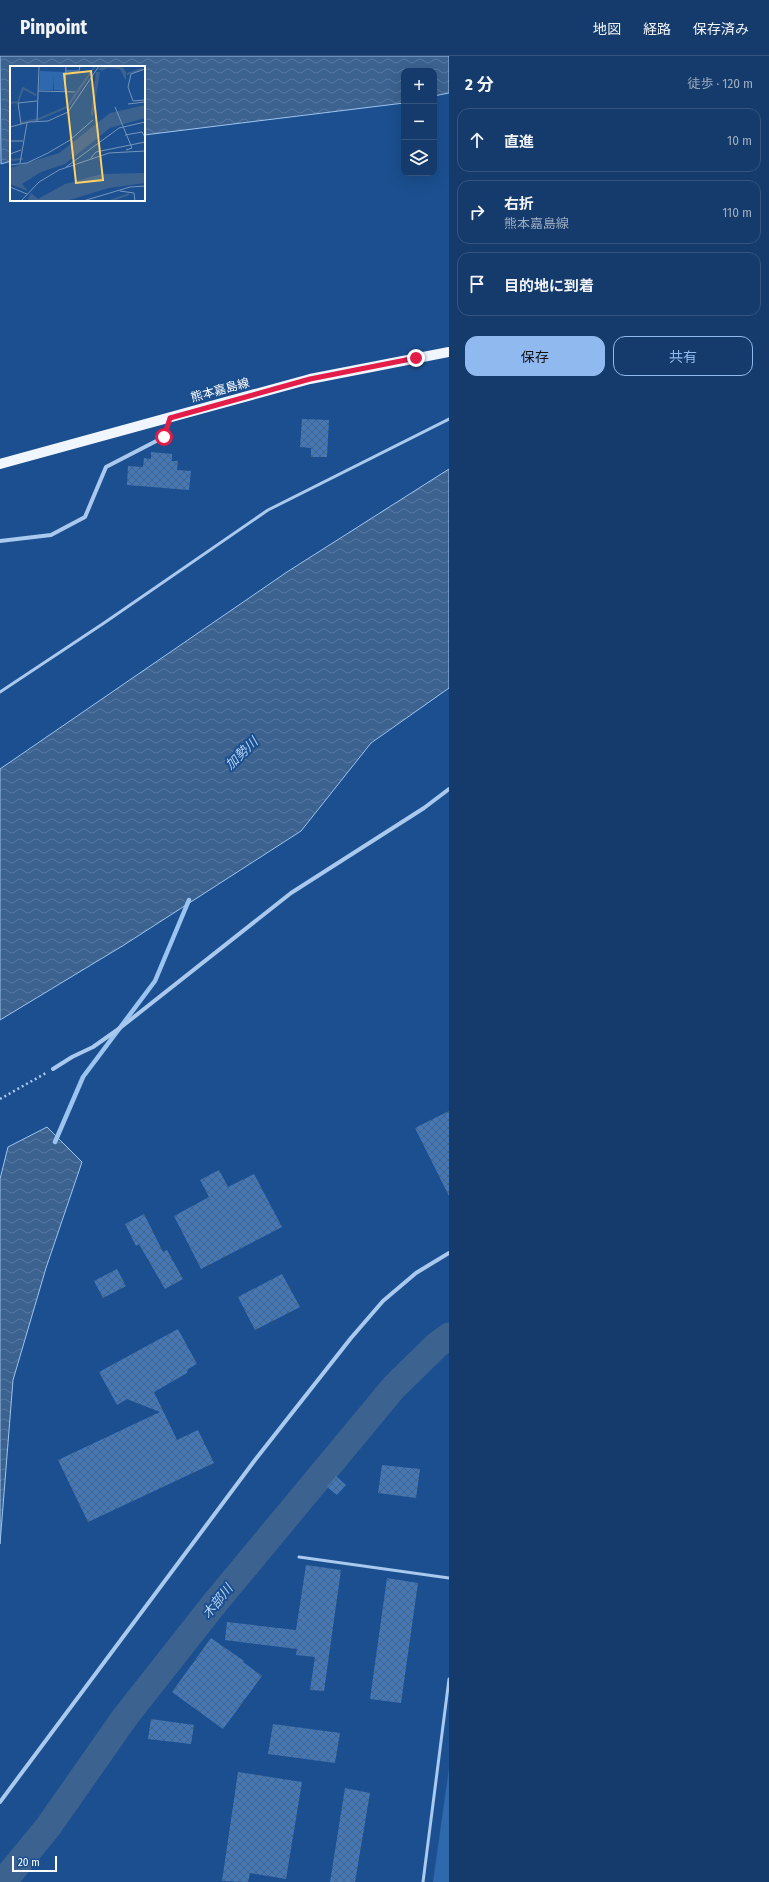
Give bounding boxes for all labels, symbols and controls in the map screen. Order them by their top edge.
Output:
text: Pinpoint [20,16,87,39]
text: 地図 [593,21,621,38]
text: 経路 [643,21,671,38]
text: 保存済み [693,21,749,38]
inset map [10,66,145,201]
map controls [401,68,437,176]
button: + [401,68,437,104]
text: 2 分 [465,74,493,95]
text: 徒歩 · 120 m [688,76,753,91]
button: − [401,104,437,140]
icon: ahead [466,129,488,151]
text: 直進 [504,133,534,151]
text: 10 m [727,133,752,148]
button: layers [401,140,437,176]
text: 右折 [504,195,534,213]
icon: right [466,201,488,223]
text: 110 m [722,205,752,220]
text: 熊本嘉島線 [504,216,569,231]
icon: arrive [466,273,488,295]
text: 目的地に到着 [504,277,594,295]
button: 保存 [465,336,605,376]
button: 共有 [613,336,753,376]
route end [407,349,425,367]
street label: 熊本嘉島線 [189,375,251,405]
route start [155,428,173,446]
water label: 加勢川 [222,733,262,772]
water label: 木部川 [199,1580,237,1621]
scale bar [12,1854,57,1873]
text: 20 m [18,1856,40,1869]

